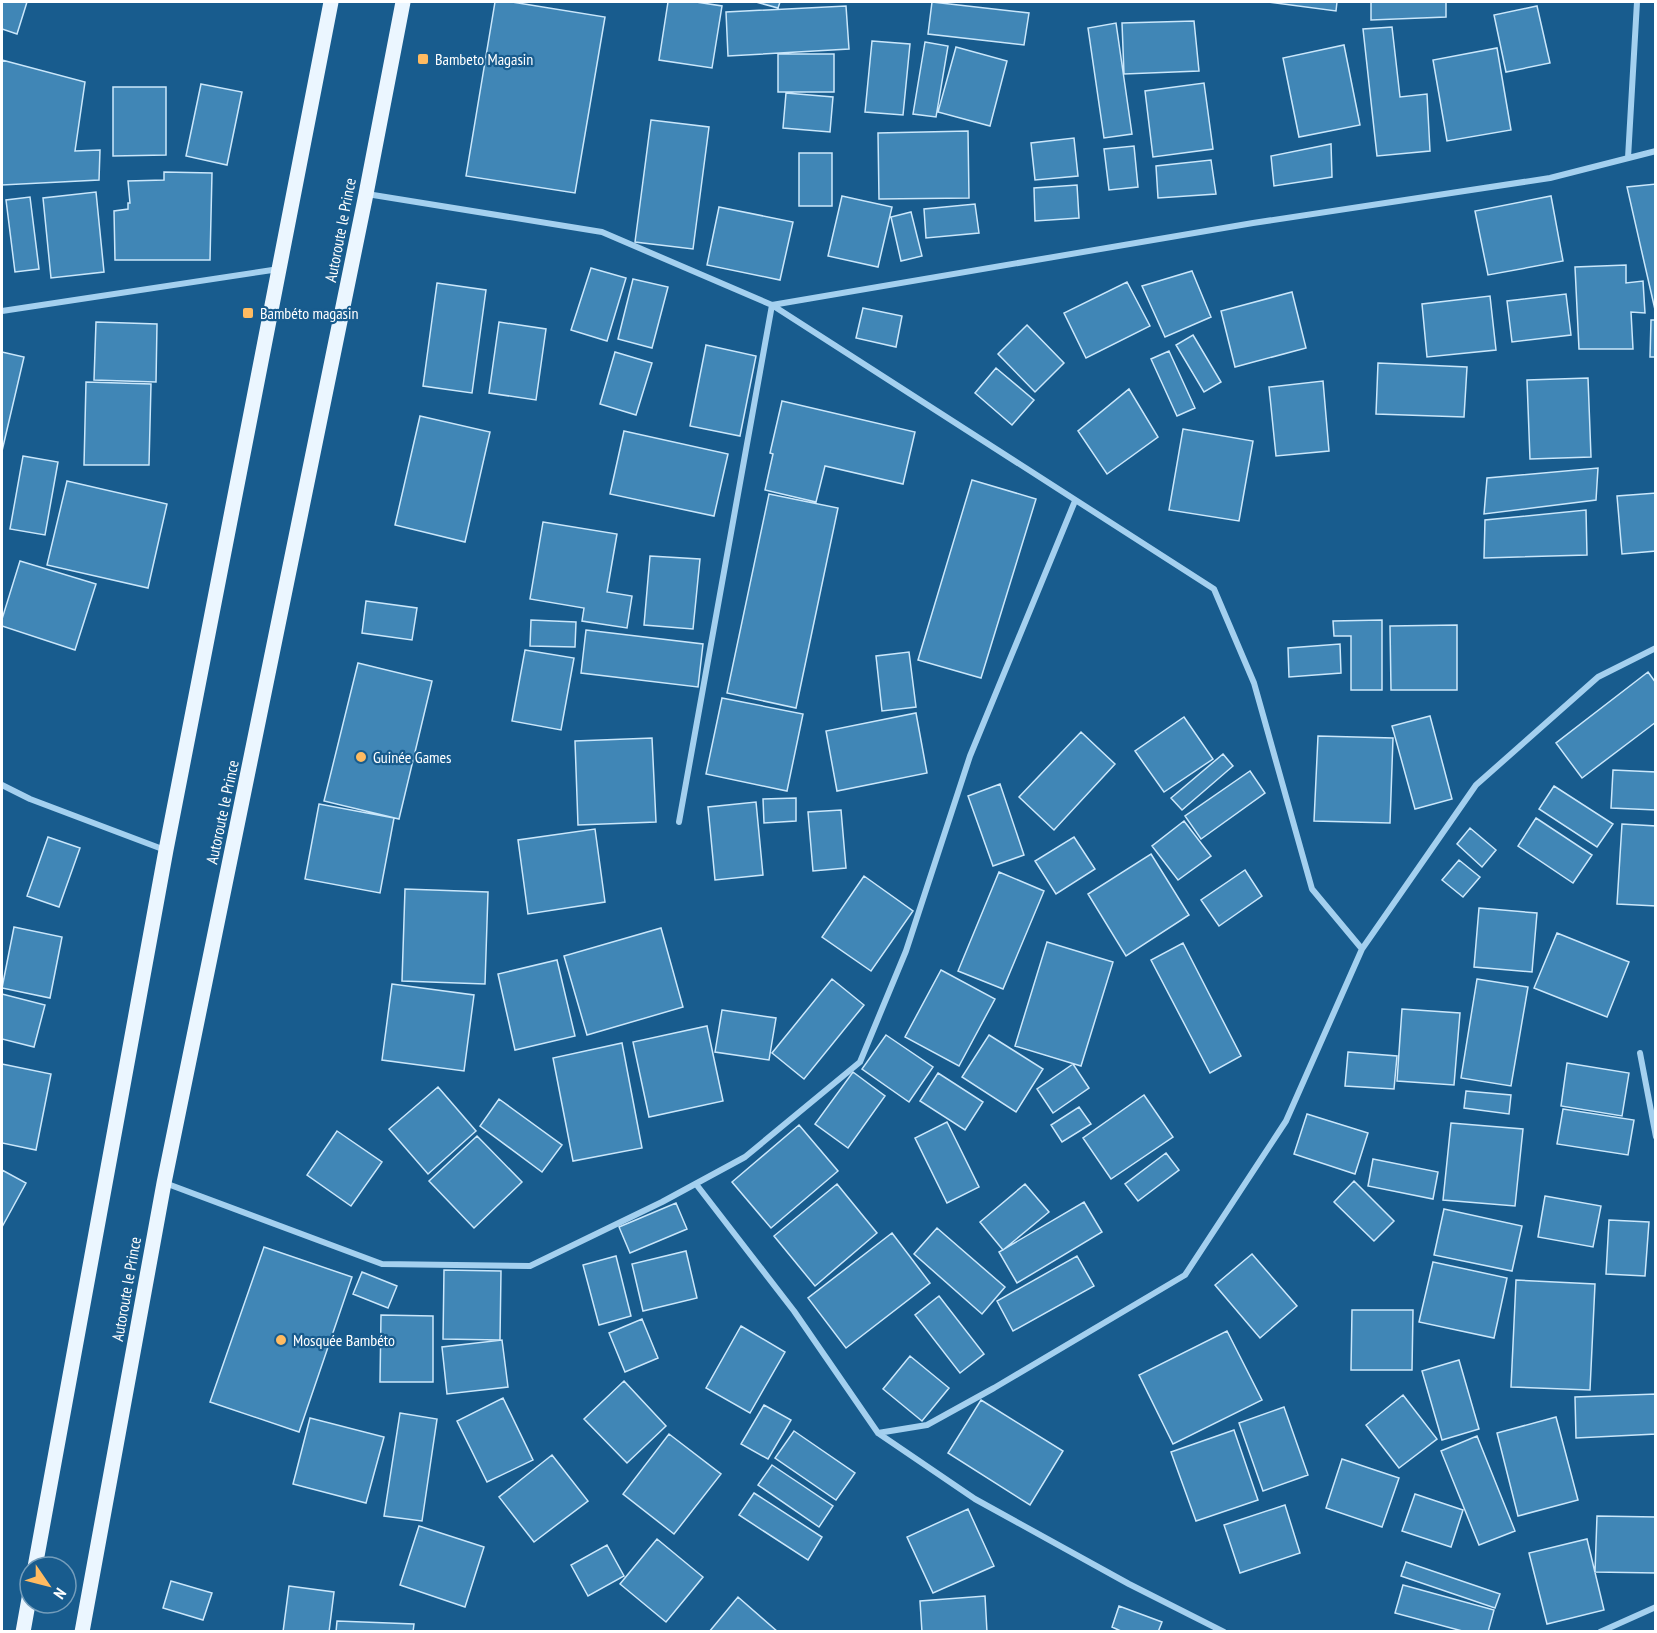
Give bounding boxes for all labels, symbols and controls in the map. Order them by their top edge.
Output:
place label: Bambeto Magasin [435,49,533,69]
marker: Bambeto Magasin [416,52,430,66]
street label: Autoroute le Prince [320,176,360,284]
place label: Bambéto magasin [260,303,359,323]
marker: Bambéto magasin [241,306,255,320]
place label: Guinée Games [373,747,452,767]
marker: Guinée Games [354,750,368,764]
street label: Autoroute le Prince [201,758,243,866]
street label: Autoroute le Prince [107,1235,145,1343]
place label: Mosquée Bambéto [293,1330,395,1350]
marker: Mosquée Bambéto [274,1333,288,1347]
north arrow [18,1555,78,1615]
text: N [50,1584,71,1603]

